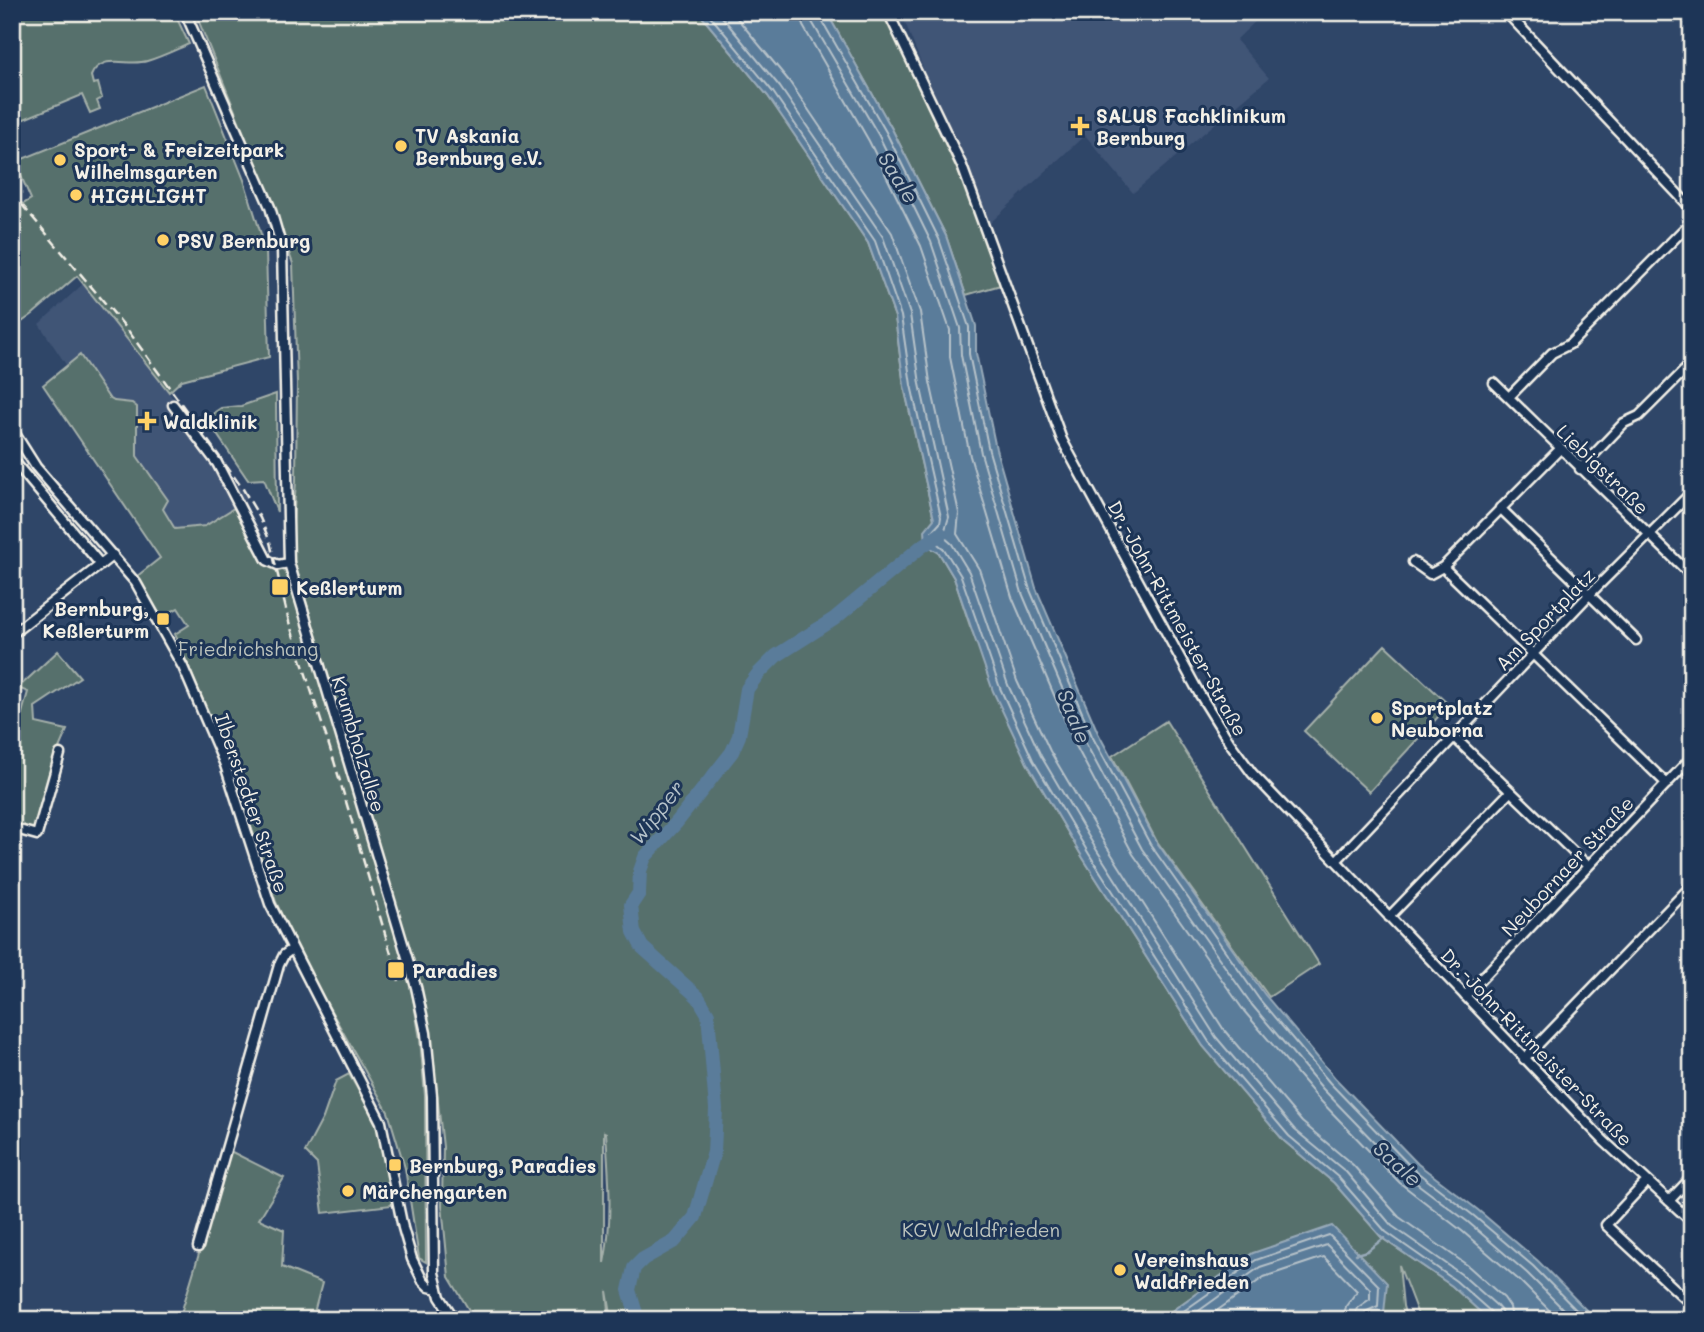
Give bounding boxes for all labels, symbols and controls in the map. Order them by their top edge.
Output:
place label: SALUS Fachklinikum Bernburg [1096,103,1286,150]
marker: SALUS Fachklinikum Bernburg [1070,116,1090,136]
place label: TV Askania Bernburg e.V. [415,123,543,170]
place label: Sport- & Freizeitpark Wilhelmsgarten [74,137,284,184]
marker: TV Askania Bernburg e.V. [393,138,409,154]
water label: Saale [873,146,925,208]
marker: Sport- & Freizeitpark Wilhelmsgarten [52,152,68,168]
place label: HIGHLIGHT [90,183,207,208]
marker: HIGHLIGHT [68,187,84,203]
place label: PSV Bernburg [177,228,310,253]
marker: PSV Bernburg [155,232,171,248]
place label: Waldklinik [163,409,257,434]
marker: Waldklinik [137,411,157,431]
street label: Liebigstraße [1551,419,1655,519]
street label: Dr.-John-Rittmeister-Straße [1103,496,1253,740]
street label: Am Sportplatz [1490,562,1600,676]
place label: Keßlerturm [296,575,402,600]
marker: Keßlerturm [270,577,290,597]
place label: Bernburg, Keßlerturm [43,596,149,643]
marker: Bernburg, Keßlerturm [155,611,171,627]
park label: Friedrichshang [178,636,318,661]
street label: Krumbholzallee [326,673,392,815]
water label: Saale [1052,685,1098,747]
place label: Sportplatz Neuborna [1391,695,1493,742]
street label: Ilberstedter Straße [210,710,294,896]
marker: Sportplatz Neuborna [1369,710,1385,726]
water label: Wipper [622,774,690,850]
street label: Neubornaer Straße [1495,791,1639,941]
street label: Dr.-John-Rittmeister-Straße [1436,943,1638,1151]
place label: Paradies [412,958,498,983]
marker: Paradies [386,960,406,980]
water label: Saale [1368,1134,1428,1192]
place label: Bernburg, Paradies [409,1153,596,1178]
marker: Bernburg, Paradies [387,1157,403,1173]
place label: Märchengarten [362,1179,507,1204]
marker: Märchengarten [340,1183,356,1199]
park label: KGV Waldfrieden [902,1217,1060,1242]
place label: Vereinshaus Waldfrieden [1134,1247,1249,1294]
marker: Vereinshaus Waldfrieden [1112,1262,1128,1278]

